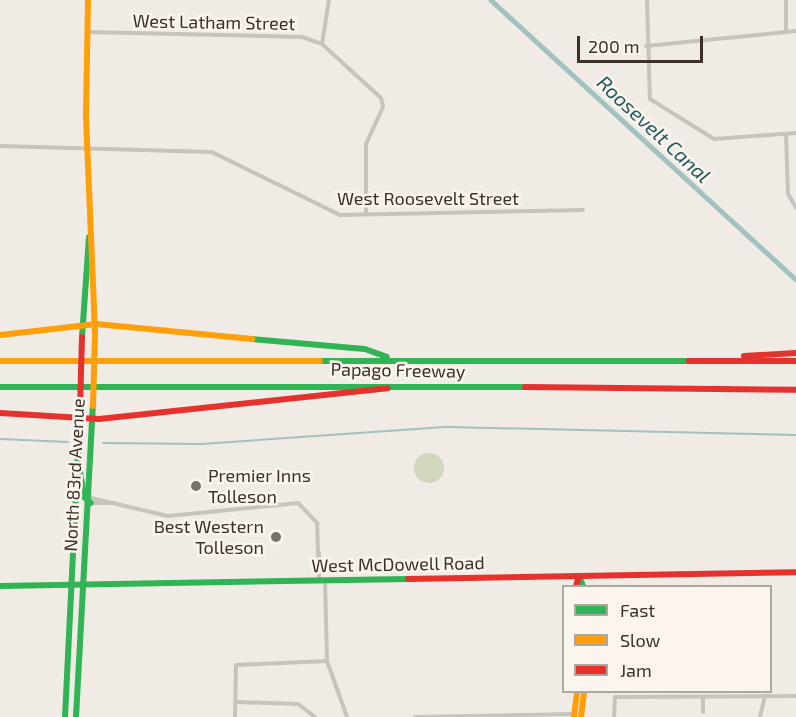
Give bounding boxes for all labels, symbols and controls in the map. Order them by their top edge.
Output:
street label: West Latham Street [133,10,295,34]
scale bar [580,24,706,62]
text: 200 m [588,35,640,57]
water label: Roosevelt Canal [592,70,716,188]
street label: West Roosevelt Street [337,187,519,209]
street label: Papago Freeway [330,358,466,382]
street label: North 83rd Avenue [59,398,89,552]
place label: Premier Inns Tolleson [208,465,311,508]
marker: Premier Inns Tolleson [189,479,203,493]
place label: Best Western Tolleson [153,516,264,558]
marker: Best Western Tolleson [269,530,283,544]
street label: West McDowell Road [311,552,485,576]
legend [562,585,772,693]
text: Fast [620,599,655,621]
text: Slow [620,629,660,651]
text: Jam [620,659,652,681]

